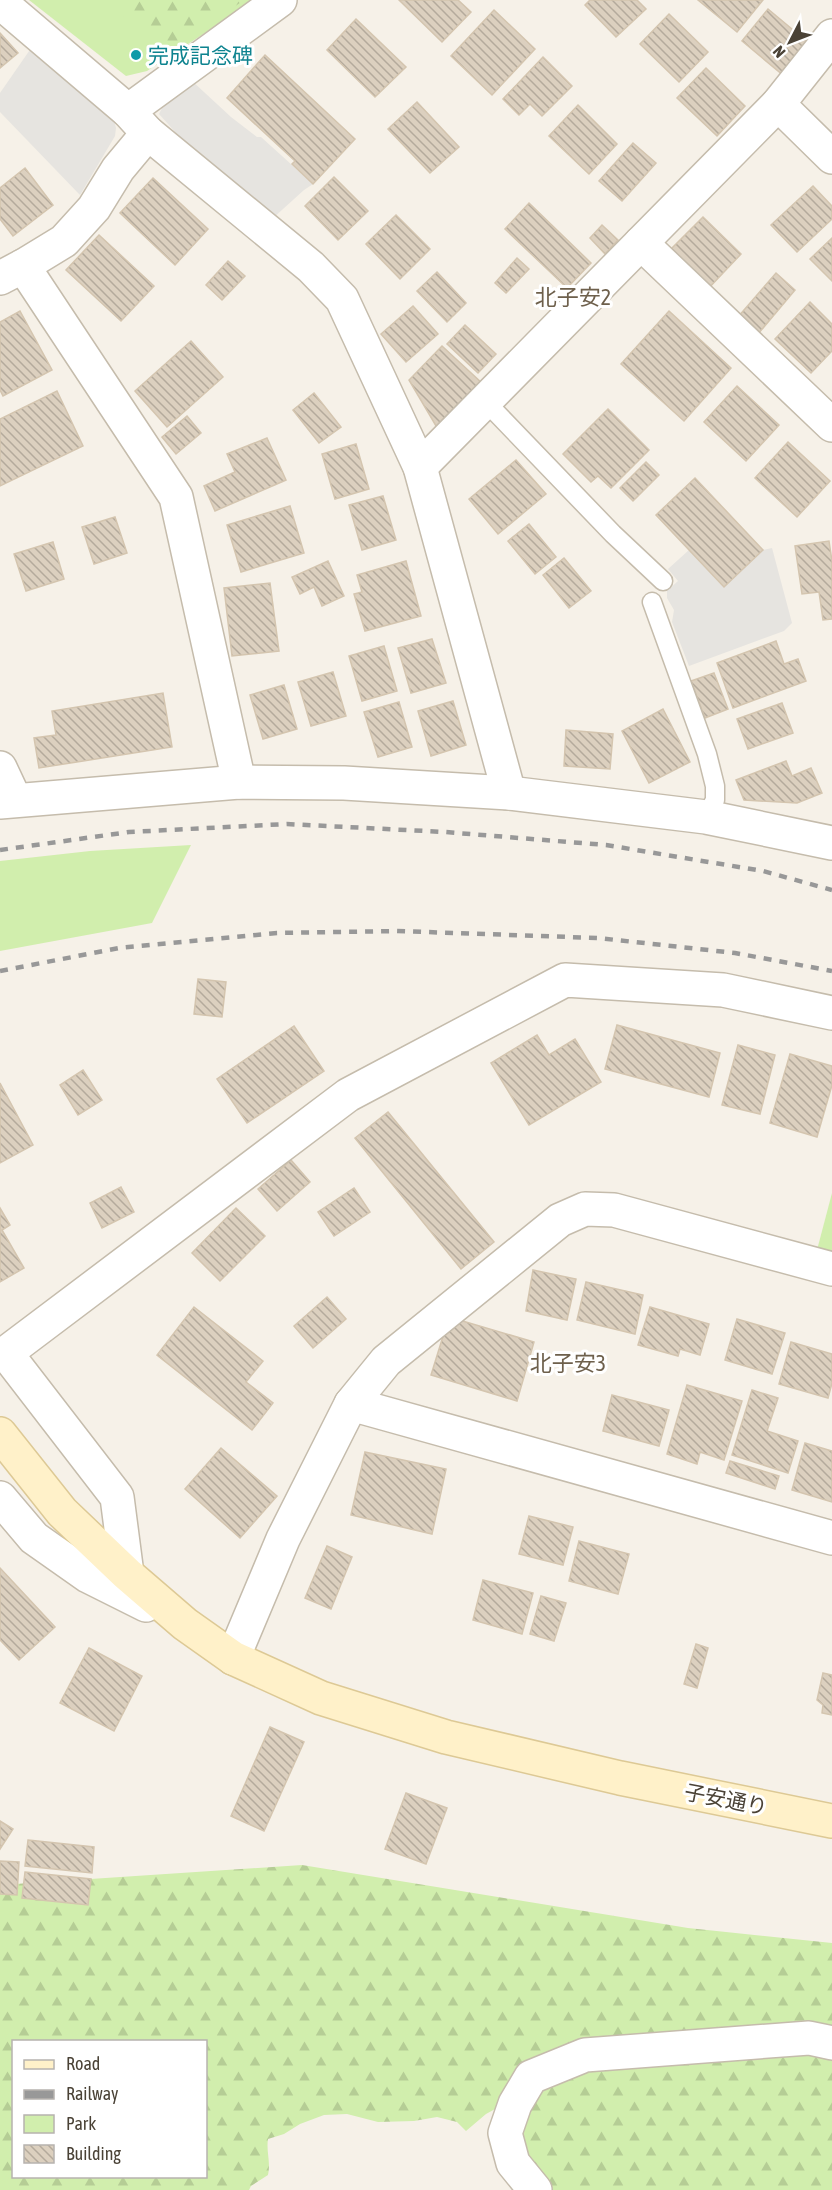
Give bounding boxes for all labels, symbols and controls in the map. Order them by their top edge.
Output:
north arrow [760,12,820,72]
place label: 完成記念碑 [148,43,253,67]
text: N [769,43,789,62]
marker: 完成記念碑 [129,48,143,62]
district label: 北子安2 [535,284,611,310]
district label: 北子安3 [530,1350,606,1376]
street label: 子安通り [682,1779,770,1819]
legend [12,2040,207,2178]
text: Road [66,2053,100,2074]
text: Railway [66,2083,118,2104]
text: Park [66,2113,96,2134]
text: Building [66,2143,121,2164]

